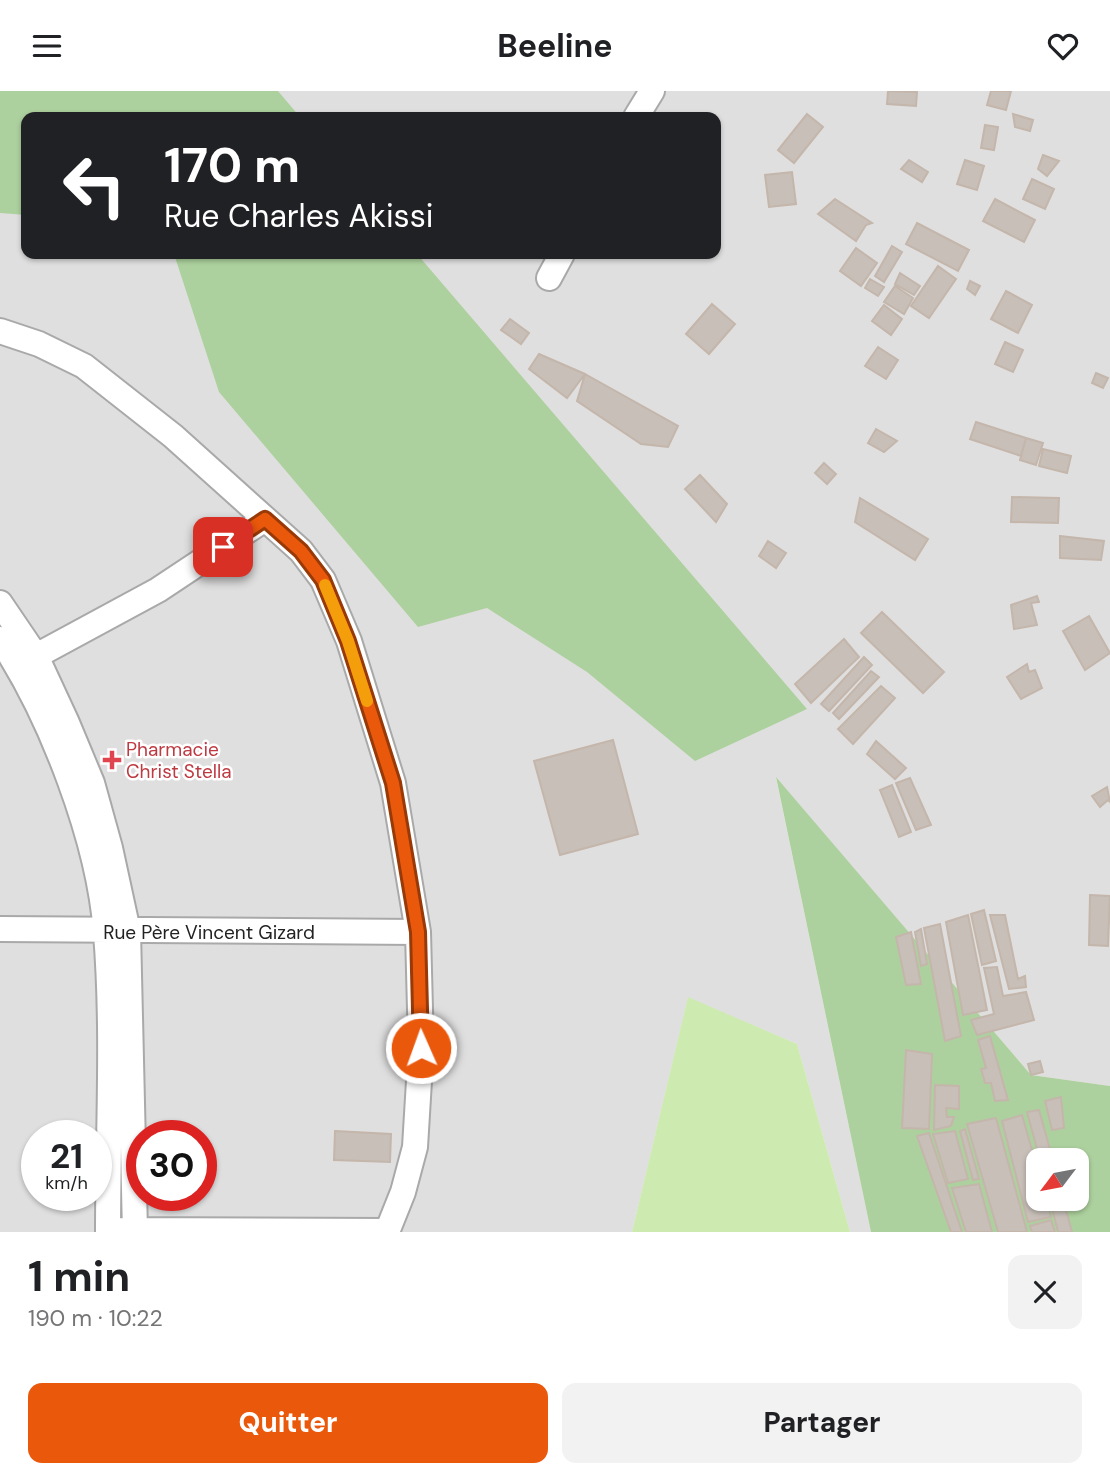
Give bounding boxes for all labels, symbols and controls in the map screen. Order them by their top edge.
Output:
text: Beeline [497,25,613,67]
icon: menu [28,27,66,65]
icon: heart [1044,27,1082,65]
text: 170 m [164,133,300,197]
icon: left [49,140,140,231]
text: Rue Charles Akissi [164,195,433,237]
pin [193,517,253,577]
icon: arrive [204,528,242,566]
place label: Pharmacie Christ Stella [126,737,232,784]
marker: Pharmacie Christ Stella [104,752,120,768]
street label: Rue Père Vincent Gizard [103,920,315,945]
position arrow [384,1011,458,1085]
speed limit sign: 30 [126,1120,217,1211]
text: 21 [50,1133,83,1179]
north arrow [1026,1148,1088,1211]
map controls [1026,1148,1089,1211]
text: km/h [45,1171,88,1195]
text: 1 min [28,1249,130,1304]
button: close [1008,1255,1082,1329]
text: 190 m · 10:22 [28,1303,163,1333]
button: Quitter [28,1383,548,1463]
button: Partager [562,1383,1082,1463]

